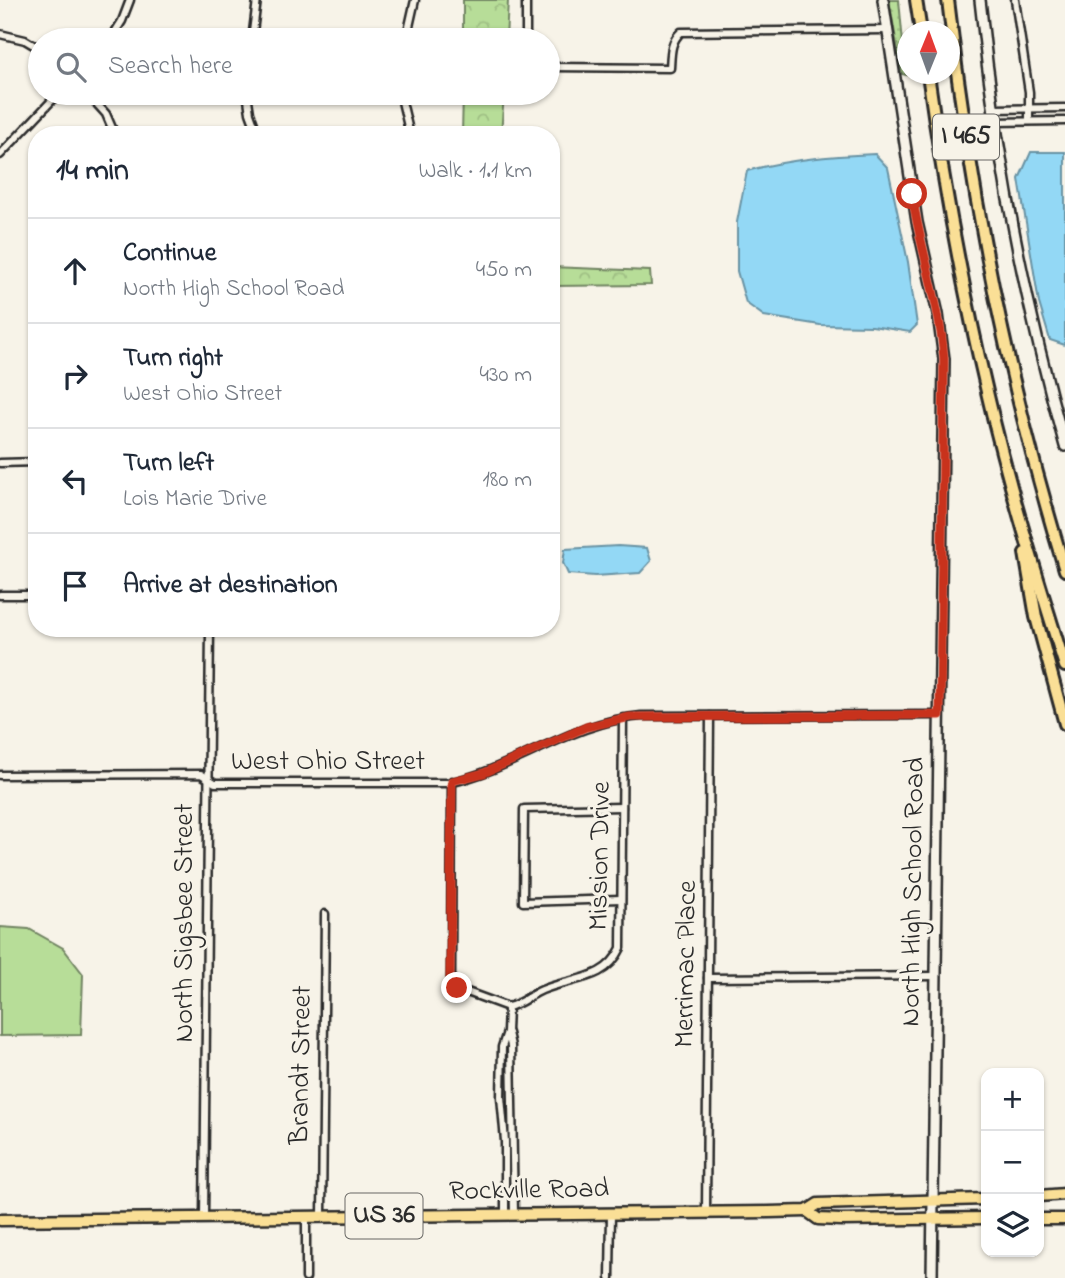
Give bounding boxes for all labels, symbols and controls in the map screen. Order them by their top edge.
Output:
north arrow [897,21,960,84]
search box [28,28,560,105]
icon: search [52,48,90,86]
text: Search here [108,48,233,86]
road number: I 465 [933,114,999,160]
text: 14 min [56,150,129,194]
text: Walk · 1.1 km [418,155,532,188]
route start [896,178,927,209]
text: Continue [123,235,216,273]
icon: ahead [56,252,94,290]
text: 450 m [476,254,532,287]
text: North High School Road [123,273,344,306]
text: Turn right [123,340,223,378]
icon: right [56,357,94,395]
text: 430 m [479,359,532,392]
text: West Ohio Street [123,378,282,411]
text: Turn left [123,445,214,483]
icon: left [56,462,94,500]
text: 180 m [483,464,532,497]
text: Lois Marie Drive [123,483,267,516]
icon: arrive [56,567,94,605]
text: Arrive at destination [123,567,338,605]
street label: West Ohio Street [231,742,425,783]
street label: North High School Road [891,757,937,1027]
street label: Mission Drive [579,781,623,931]
street label: North Sigsbee Street [165,803,206,1043]
street label: Merrimac Place [665,879,709,1048]
route end [441,972,472,1003]
street label: Brandt Street [280,985,324,1146]
map controls [981,1068,1044,1257]
button: + [981,1068,1044,1131]
button: − [981,1131,1044,1194]
street label: Rockville Road [448,1169,610,1213]
road number: US 36 [346,1194,422,1238]
button: layers [981,1194,1044,1257]

